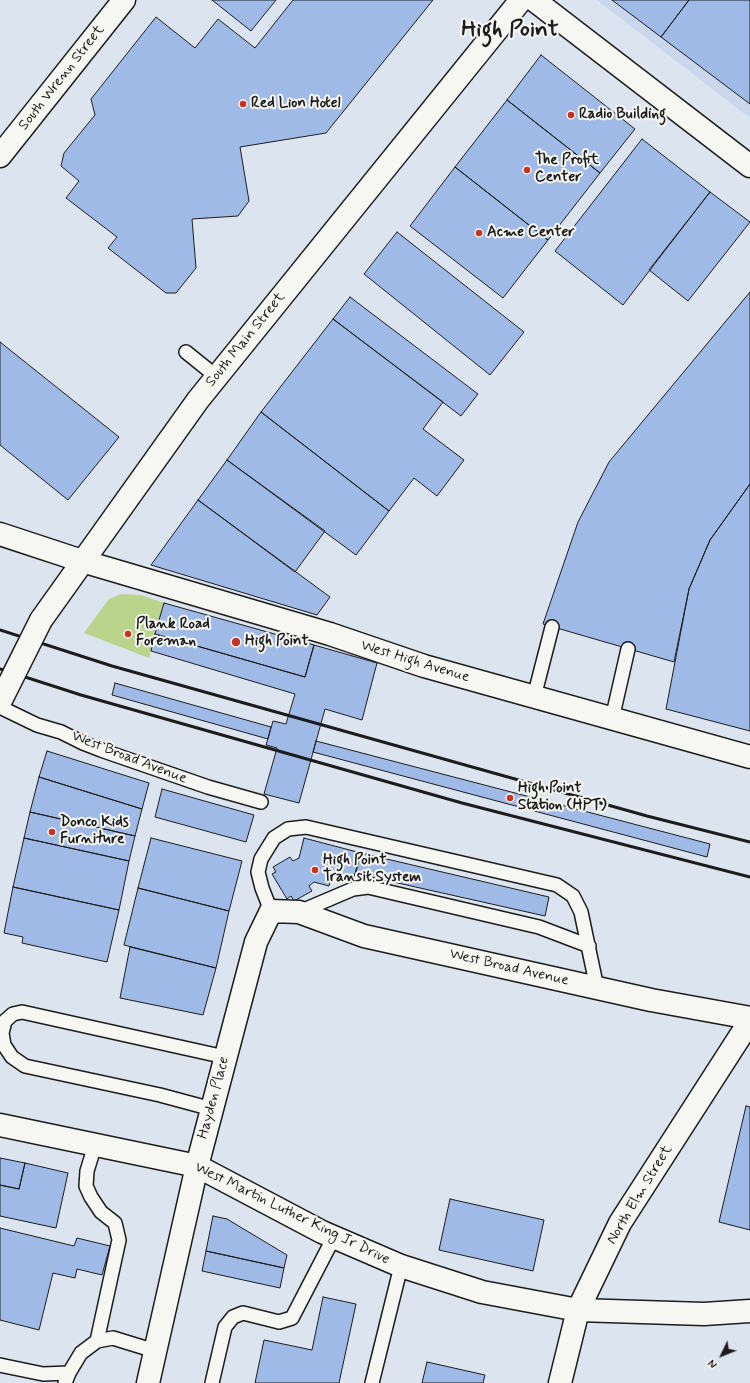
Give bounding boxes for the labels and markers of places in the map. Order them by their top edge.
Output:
place label: Red Lion Hotel [251,95,340,113]
marker: Red Lion Hotel [238,99,248,109]
place label: Radio Building [579,106,666,124]
marker: Radio Building [566,110,576,120]
place label: The Profit Center [535,152,599,187]
marker: The Profit Center [522,165,532,175]
place label: Acme Center [487,224,575,242]
marker: Acme Center [474,228,484,238]
place label: Plank Road Foreman [136,616,210,651]
marker: Plank Road Foreman [123,629,133,639]
place label: High Point [245,633,308,651]
marker: High Point [230,636,242,648]
place label: High Point Station (HPT) [518,780,607,815]
marker: High Point Station (HPT) [505,793,515,803]
place label: Donco Kids Furniture [60,814,129,849]
marker: Donco Kids Furniture [47,827,57,837]
place label: High Point Transit System [323,852,421,887]
marker: High Point Transit System [310,865,320,875]

